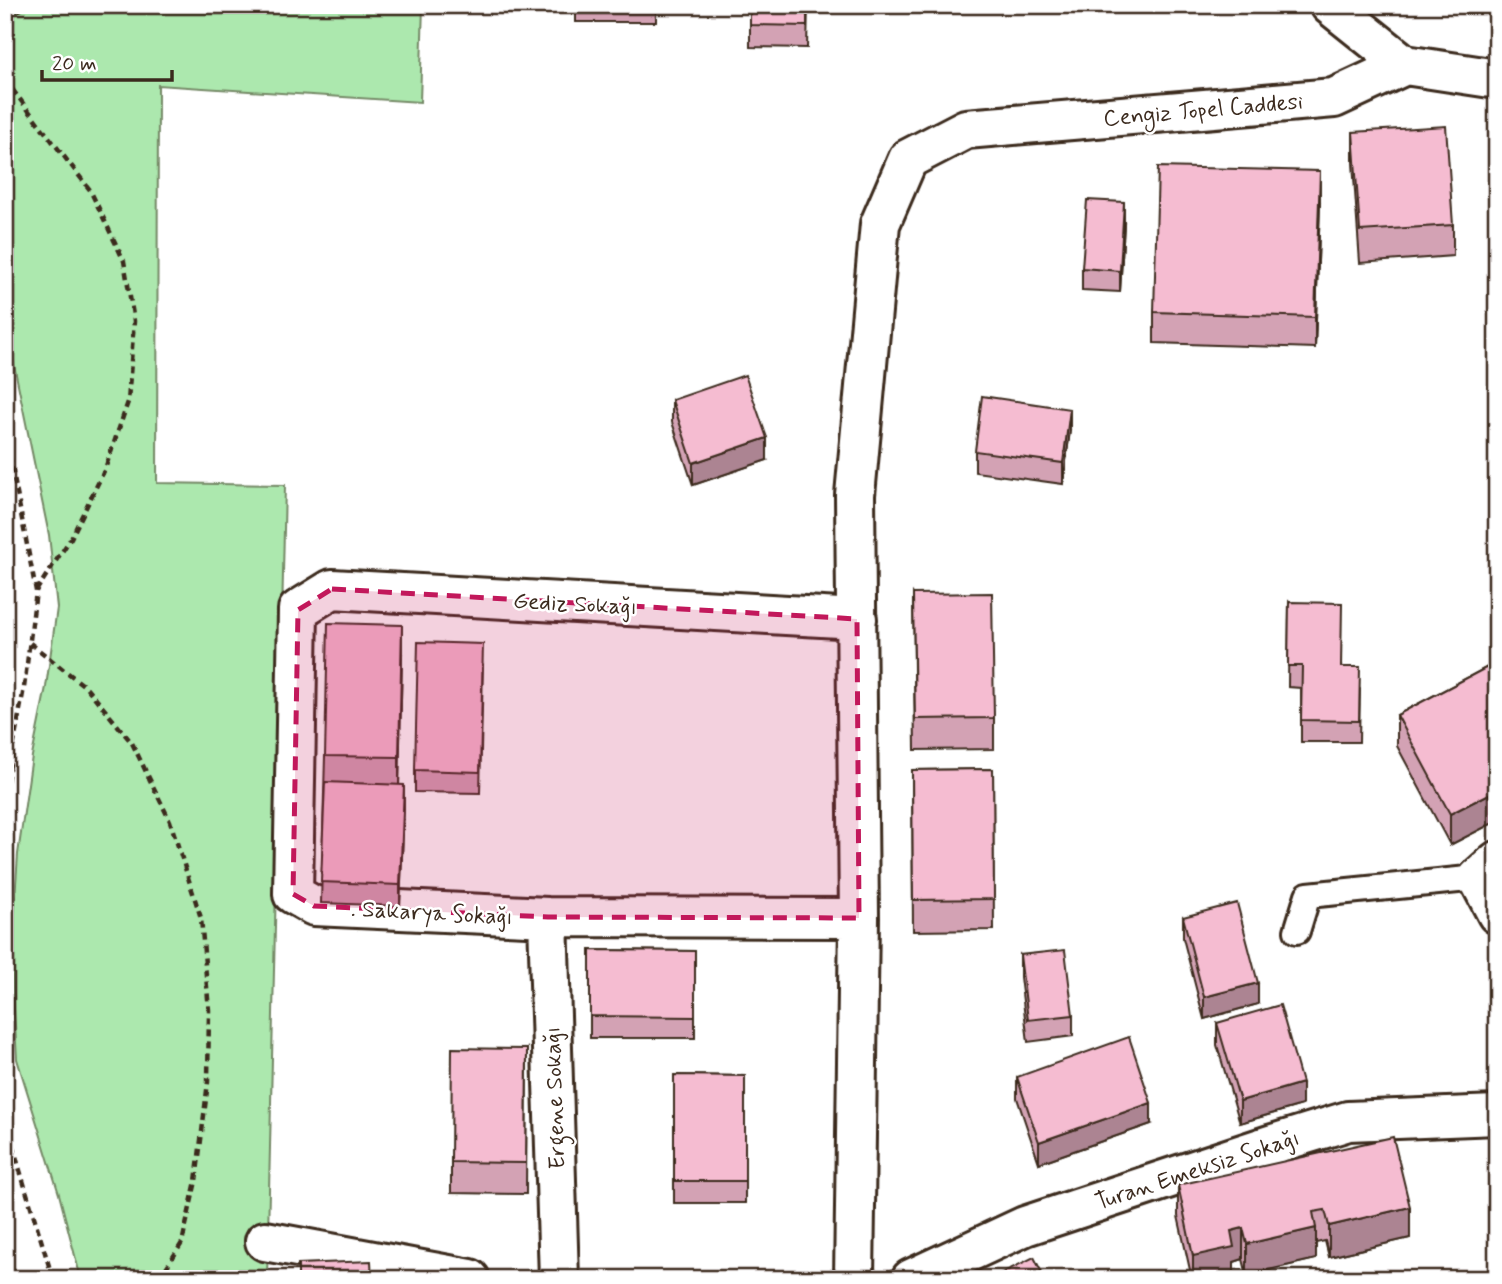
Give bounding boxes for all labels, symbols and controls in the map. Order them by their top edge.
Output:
scale bar [42,38,172,82]
text: 20 m [52,50,97,78]
street label: Cengiz Topel Caddesi [1102,87,1304,137]
street label: Gediz Sokağı [512,587,638,623]
street label: . Sakarya Sokağı [350,895,514,933]
street label: Ergene Sokağı [539,1026,575,1170]
street label: Turan Emeksiz Sokağı [1092,1124,1304,1218]

